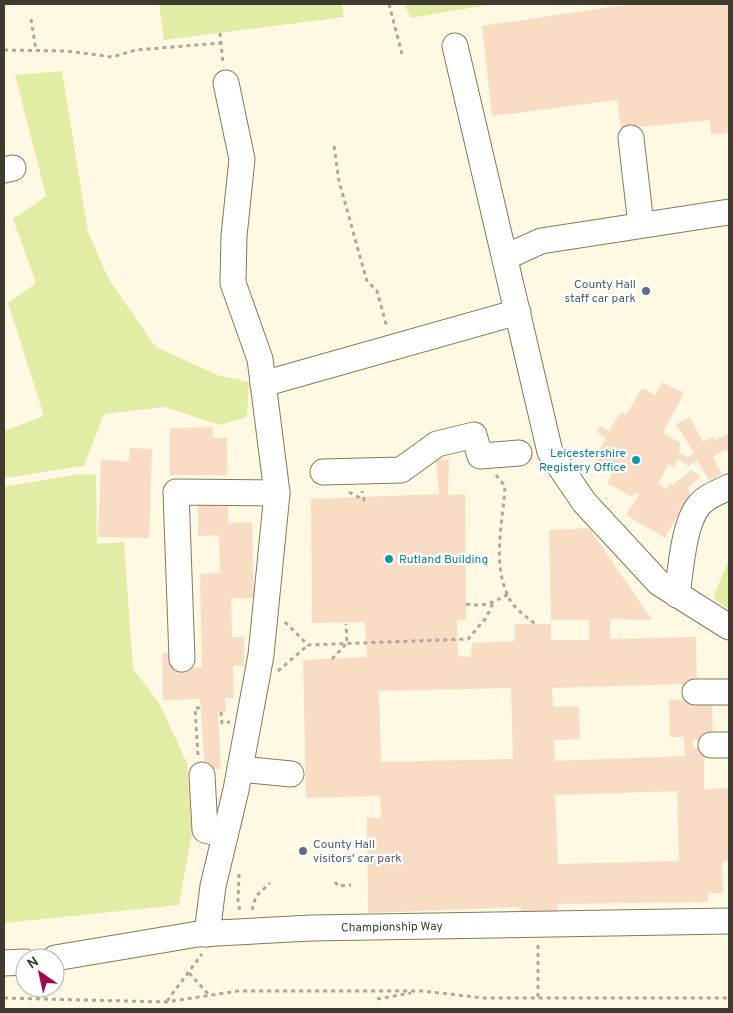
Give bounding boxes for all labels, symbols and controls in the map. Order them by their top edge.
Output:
place label: County Hall staff car park [565,277,636,307]
marker: County Hall staff car park [640,285,652,297]
place label: Leicestershire Registery Office [539,446,626,476]
marker: Leicestershire Registery Office [630,454,642,466]
place label: Rutland Building [399,552,488,568]
marker: Rutland Building [383,553,395,565]
place label: County Hall visitors' car park [313,837,402,867]
marker: County Hall visitors' car park [297,845,309,857]
street label: Championship Way [341,919,443,936]
north arrow [15,948,65,998]
text: N [25,954,42,973]

